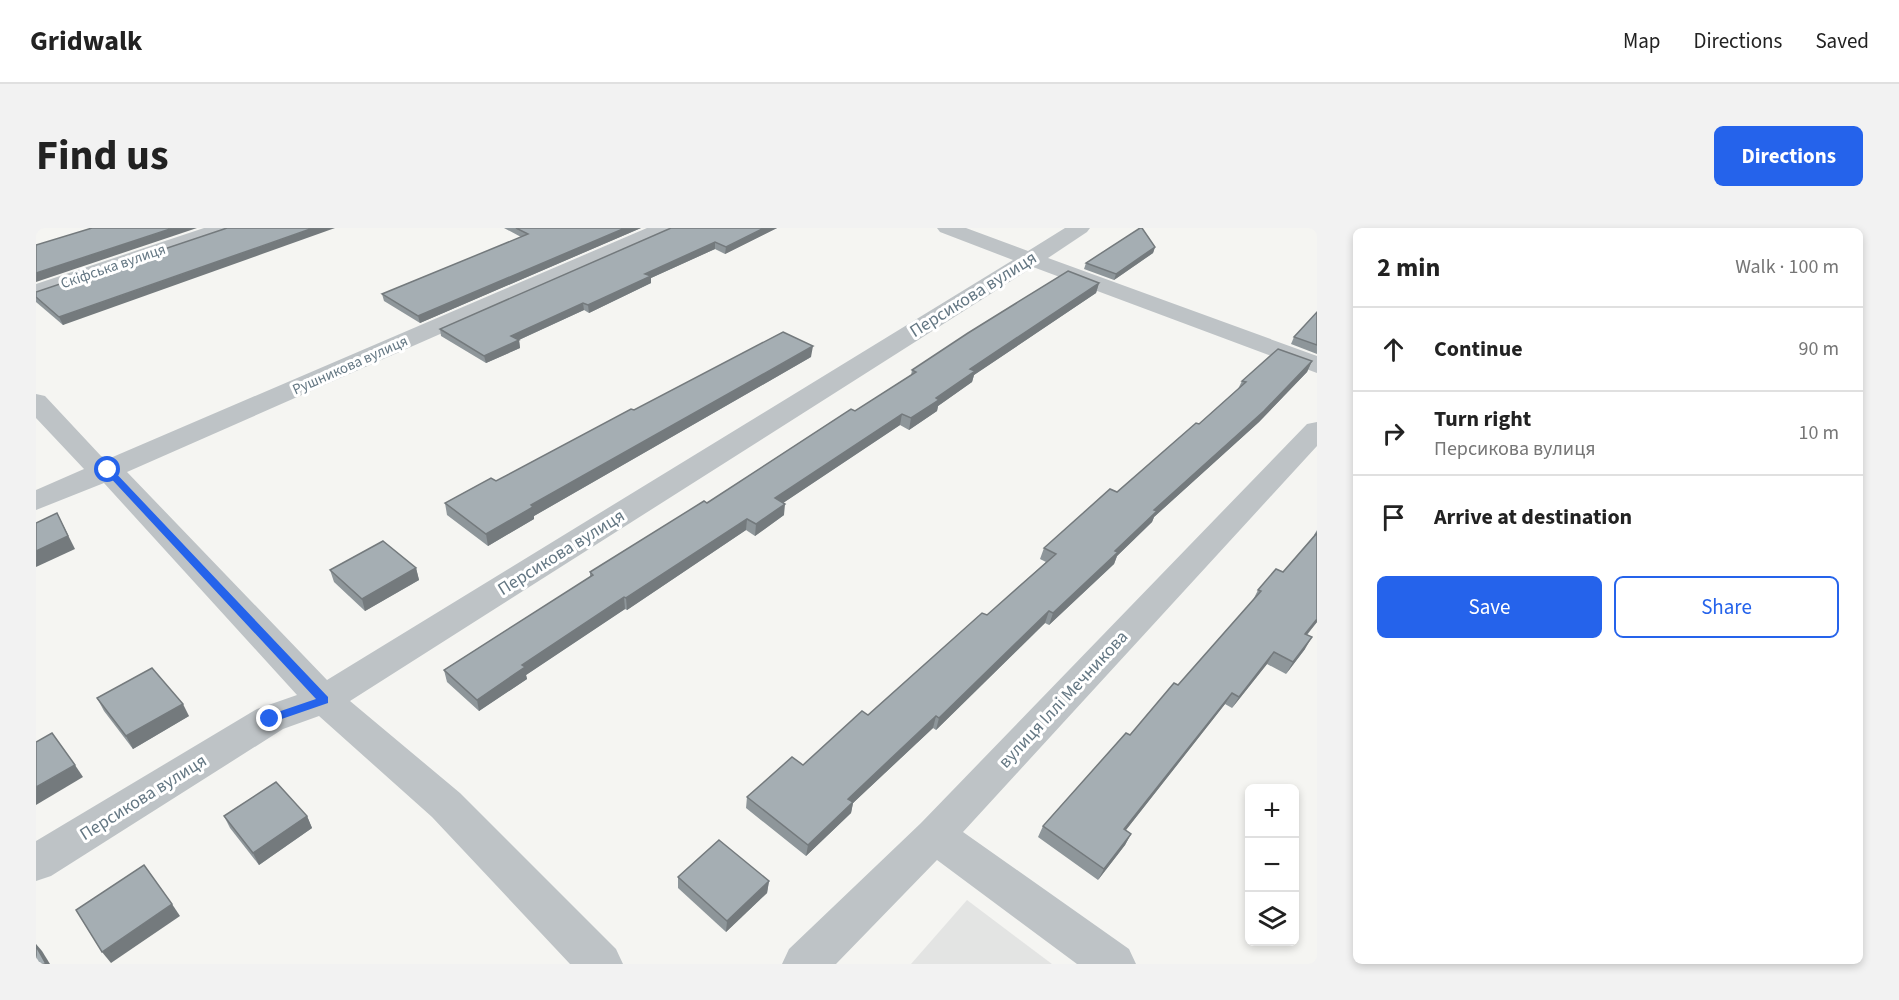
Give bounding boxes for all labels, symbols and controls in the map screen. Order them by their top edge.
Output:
text: Gridwalk [30,21,142,61]
text: Map [1623,26,1661,56]
text: Directions [1694,26,1782,56]
text: Saved [1815,26,1869,56]
text: Find us [36,126,169,186]
button: Directions [1714,126,1863,186]
street label: Скіфська вулиця [58,239,168,294]
street label: Персикова вулиця [905,245,1042,344]
text: 2 min [1377,249,1440,286]
text: Walk · 100 m [1735,253,1839,281]
street label: Рушникова вулиця [289,331,411,400]
icon: ahead [1377,333,1410,366]
text: Continue [1434,333,1523,365]
text: 90 m [1799,335,1839,363]
text: Turn right [1434,403,1531,435]
icon: right [1377,417,1410,450]
text: 10 m [1799,419,1839,447]
text: Персикова вулиця [1434,435,1596,463]
route start [94,456,120,482]
icon: arrive [1377,501,1410,534]
text: Arrive at destination [1434,501,1632,533]
street label: Персикова вулиця [493,503,630,602]
button: Save [1377,576,1602,638]
button: Share [1614,576,1839,638]
street label: вулиця Іллі Мечникова [993,625,1134,774]
route end [256,705,282,731]
street label: Персикова вулиця [75,748,212,847]
map controls [1245,784,1299,946]
button: + [1245,784,1299,838]
button: − [1245,838,1299,892]
button: layers [1245,892,1299,946]

